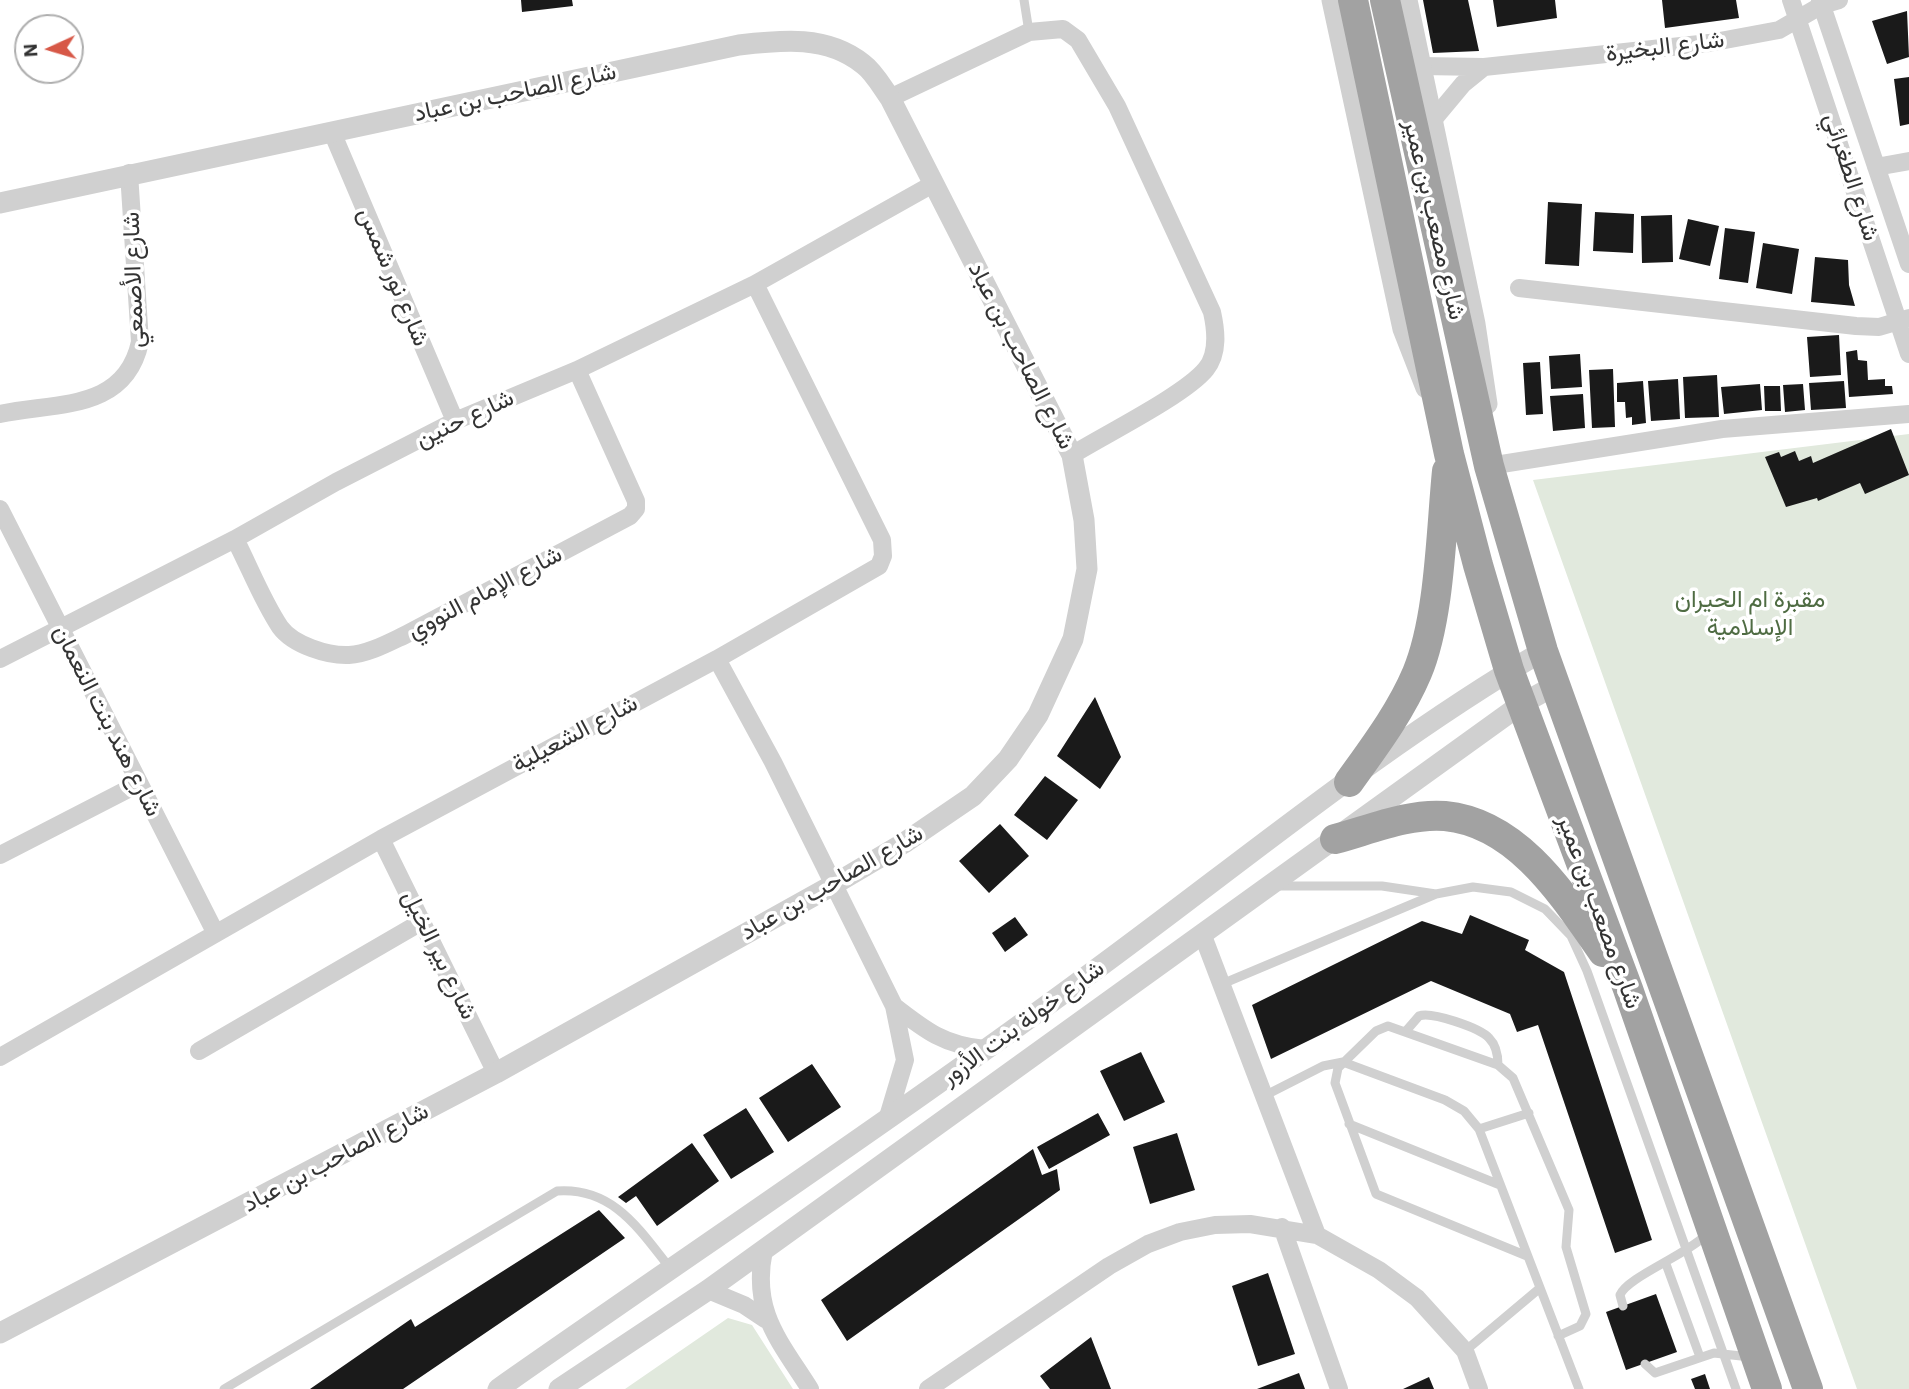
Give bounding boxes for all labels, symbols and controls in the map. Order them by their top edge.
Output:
north arrow [14,14,84,84]
street label: شارع البخيرة [1604,25,1726,69]
text: N [18,43,42,58]
street label: شارع الصاحب بن عباد [411,57,619,129]
street label: شارع الطغرائي [1817,110,1885,244]
street label: شارع مصعب بن عمير [1397,117,1471,323]
street label: شارع نور شمس [351,203,435,351]
street label: شارع الأصمعي [117,211,151,349]
street label: شارع الصاحب بن عباد [961,258,1081,454]
street label: شارع حنين [411,384,519,454]
street label: شارع الإمام النووي [403,540,567,646]
park label: مقبرة ام الحيران الإسلامية [1675,586,1825,642]
street label: شارع هند بنت النعمان [46,621,168,821]
street label: شارع الشعيلية [507,689,643,779]
street label: شارع مصعب بن عمير [1551,811,1647,1013]
street label: شارع الصاحب بن عباد [736,819,928,947]
street label: شارع بير الخيل [395,886,483,1024]
street label: شارع خولة بنت الأزور [936,954,1110,1092]
street label: شارع الصاحب بن عباد [238,1097,434,1219]

